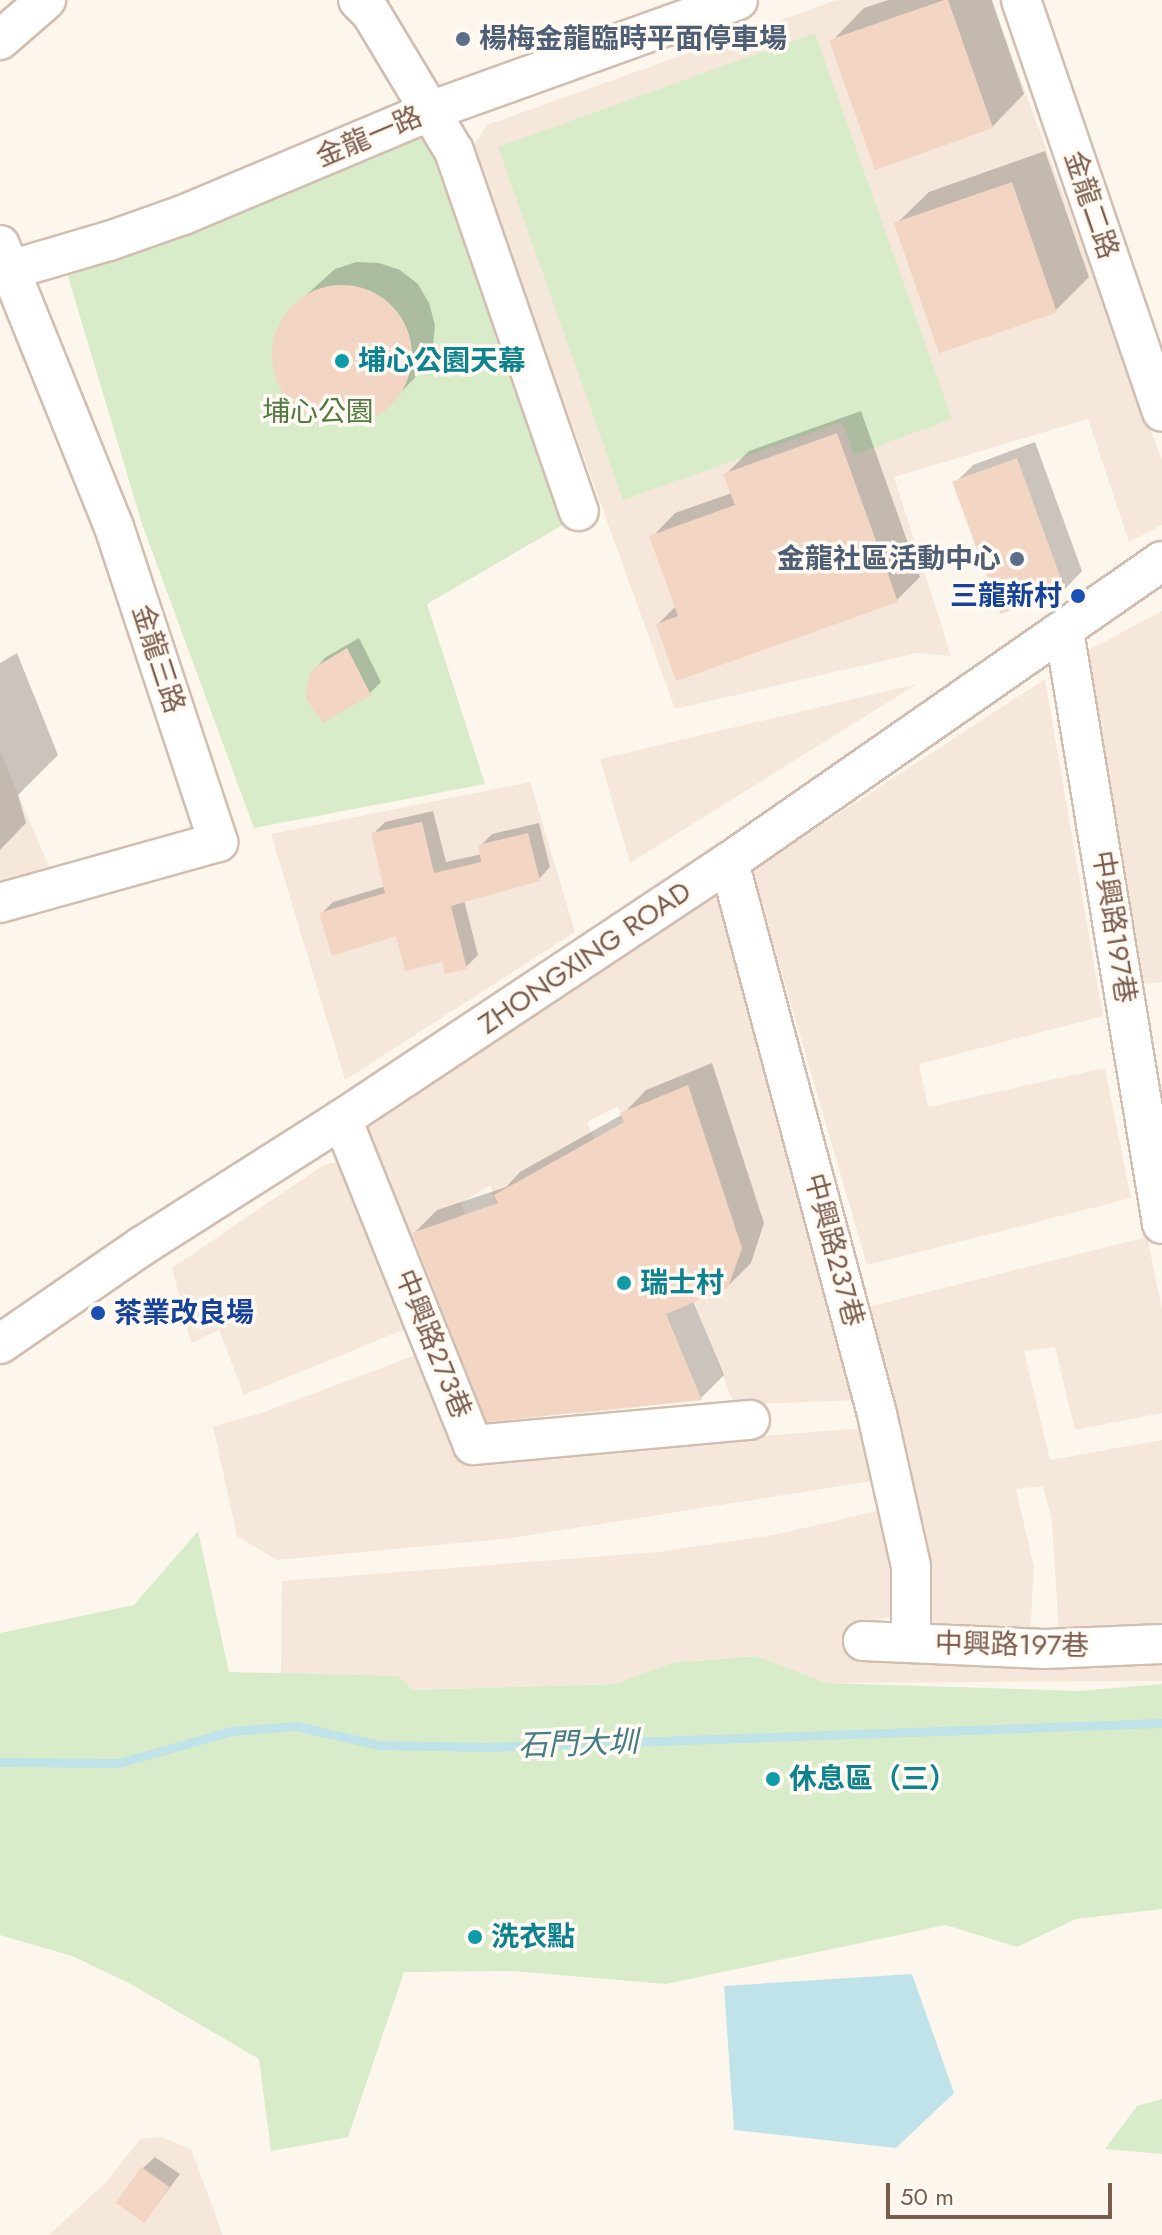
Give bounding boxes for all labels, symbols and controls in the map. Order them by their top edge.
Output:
place label: 楊梅金龍臨時平面停車場 [479,22,787,56]
marker: 楊梅金龍臨時平面停車場 [454,30,472,48]
street label: 金龍一路 [311,100,427,174]
street label: 金龍二路 [1057,147,1125,263]
place label: 埔心公園天幕 [358,344,526,378]
marker: 埔心公園天幕 [333,352,351,370]
park label: 埔心公園 [262,395,374,429]
place label: 金龍社區活動中心 [777,542,1001,576]
marker: 金龍社區活動中心 [1008,550,1026,568]
place label: 三龍新村 [950,579,1062,613]
marker: 三龍新村 [1069,587,1087,605]
street label: 金龍三路 [125,601,191,717]
street label: 中興路197巷 [1085,848,1143,1006]
street label: ZHONGXING ROAD [473,875,697,1041]
street label: 中興路237巷 [797,1170,871,1330]
street label: 中興路273巷 [388,1264,478,1424]
place label: 瑞士村 [640,1266,724,1300]
marker: 瑞士村 [615,1274,633,1292]
place label: 茶業改良場 [114,1296,254,1330]
marker: 茶業改良場 [89,1304,107,1322]
street label: 中興路197巷 [934,1627,1090,1663]
water label: 石門大圳 [517,1724,639,1764]
place label: 休息區（三） [789,1762,957,1796]
marker: 休息區（三） [764,1770,782,1788]
place label: 洗衣點 [491,1920,575,1954]
marker: 洗衣點 [466,1928,484,1946]
scale bar [890,2167,1116,2217]
text: 50 m [900,2179,954,2214]

